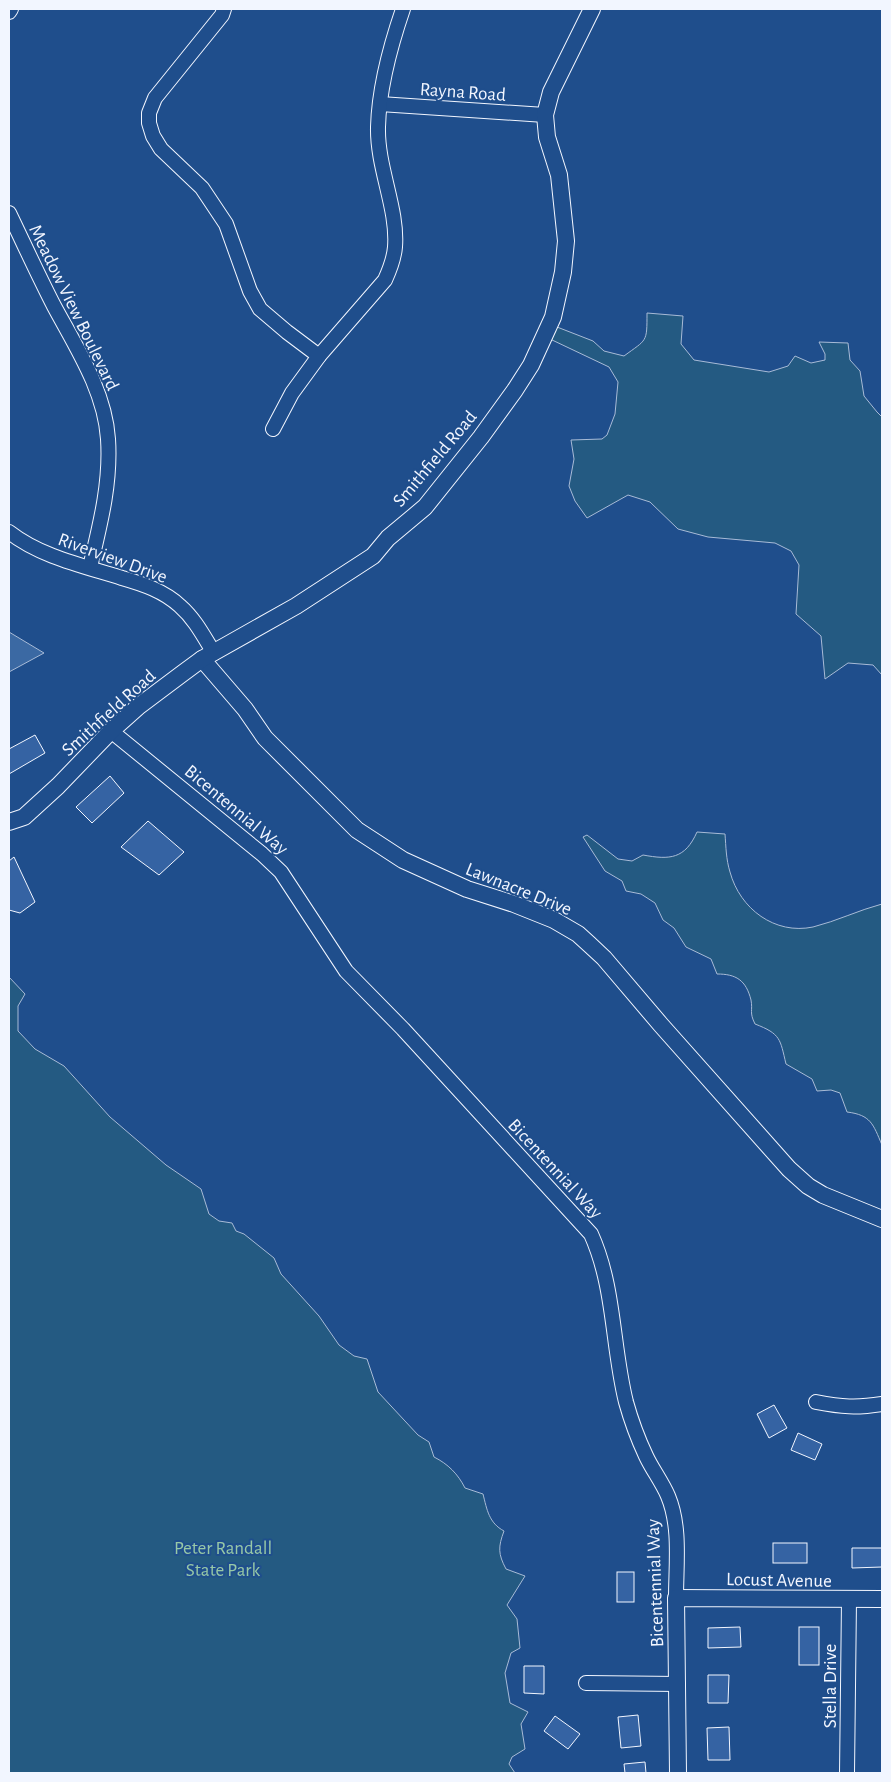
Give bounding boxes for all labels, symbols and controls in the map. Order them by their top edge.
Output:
street label: Rayna Road [419,80,507,105]
street label: Meadow View Boulevard [25,222,122,394]
street label: Smithfield Road [390,407,481,511]
street label: Riverview Drive [55,530,170,587]
street label: Smithfield Road [58,666,160,760]
street label: Bicentennial Way [181,762,291,859]
street label: Lawnacre Drive [463,860,574,919]
street label: Bicentennial Way [504,1116,606,1222]
street label: Bicentennial Way [644,1518,667,1647]
park label: Peter Randall State Park [174,1539,272,1580]
street label: Locust Avenue [726,1570,832,1591]
street label: Stella Drive [821,1644,840,1728]

